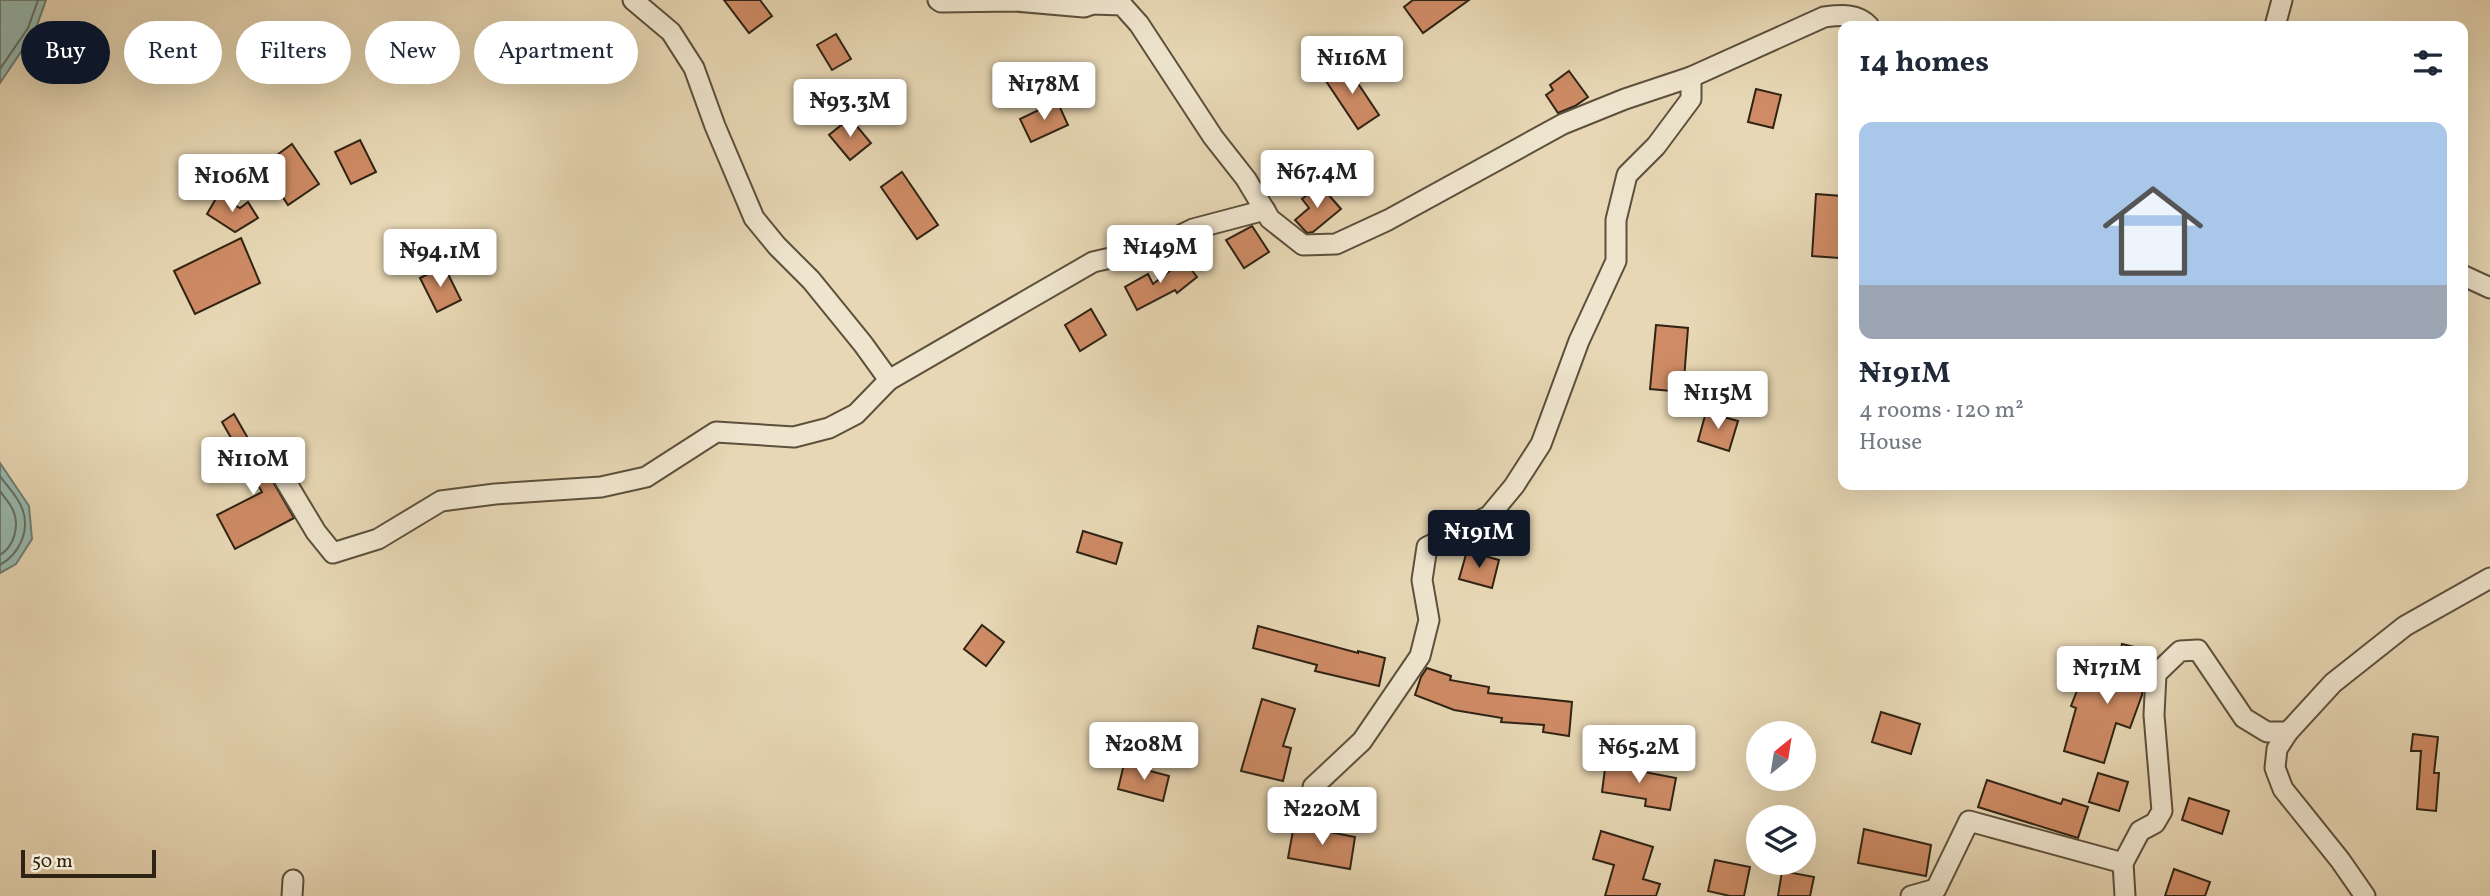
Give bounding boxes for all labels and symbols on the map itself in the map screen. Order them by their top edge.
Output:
pin: ₦116M [1303,36,1401,96]
pin: ₦178M [995,62,1093,122]
pin: ₦93.3M [793,80,907,139]
pin: ₦67.4M [1260,150,1374,210]
pin: ₦106M [183,154,281,214]
pin: ₦149M [1111,226,1209,285]
pin: ₦94.1M [383,230,497,289]
pin: ₦115M [1669,372,1767,431]
pin: ₦110M [204,438,302,497]
pin: ₦191M [1430,510,1528,570]
pin: ₦171M [2058,646,2156,706]
north arrow [1746,721,1816,791]
pin: ₦208M [1095,722,1193,782]
pin: ₦65.2M [1582,726,1696,785]
pin: ₦220M [1273,788,1371,847]
scale bar [21,847,156,879]

